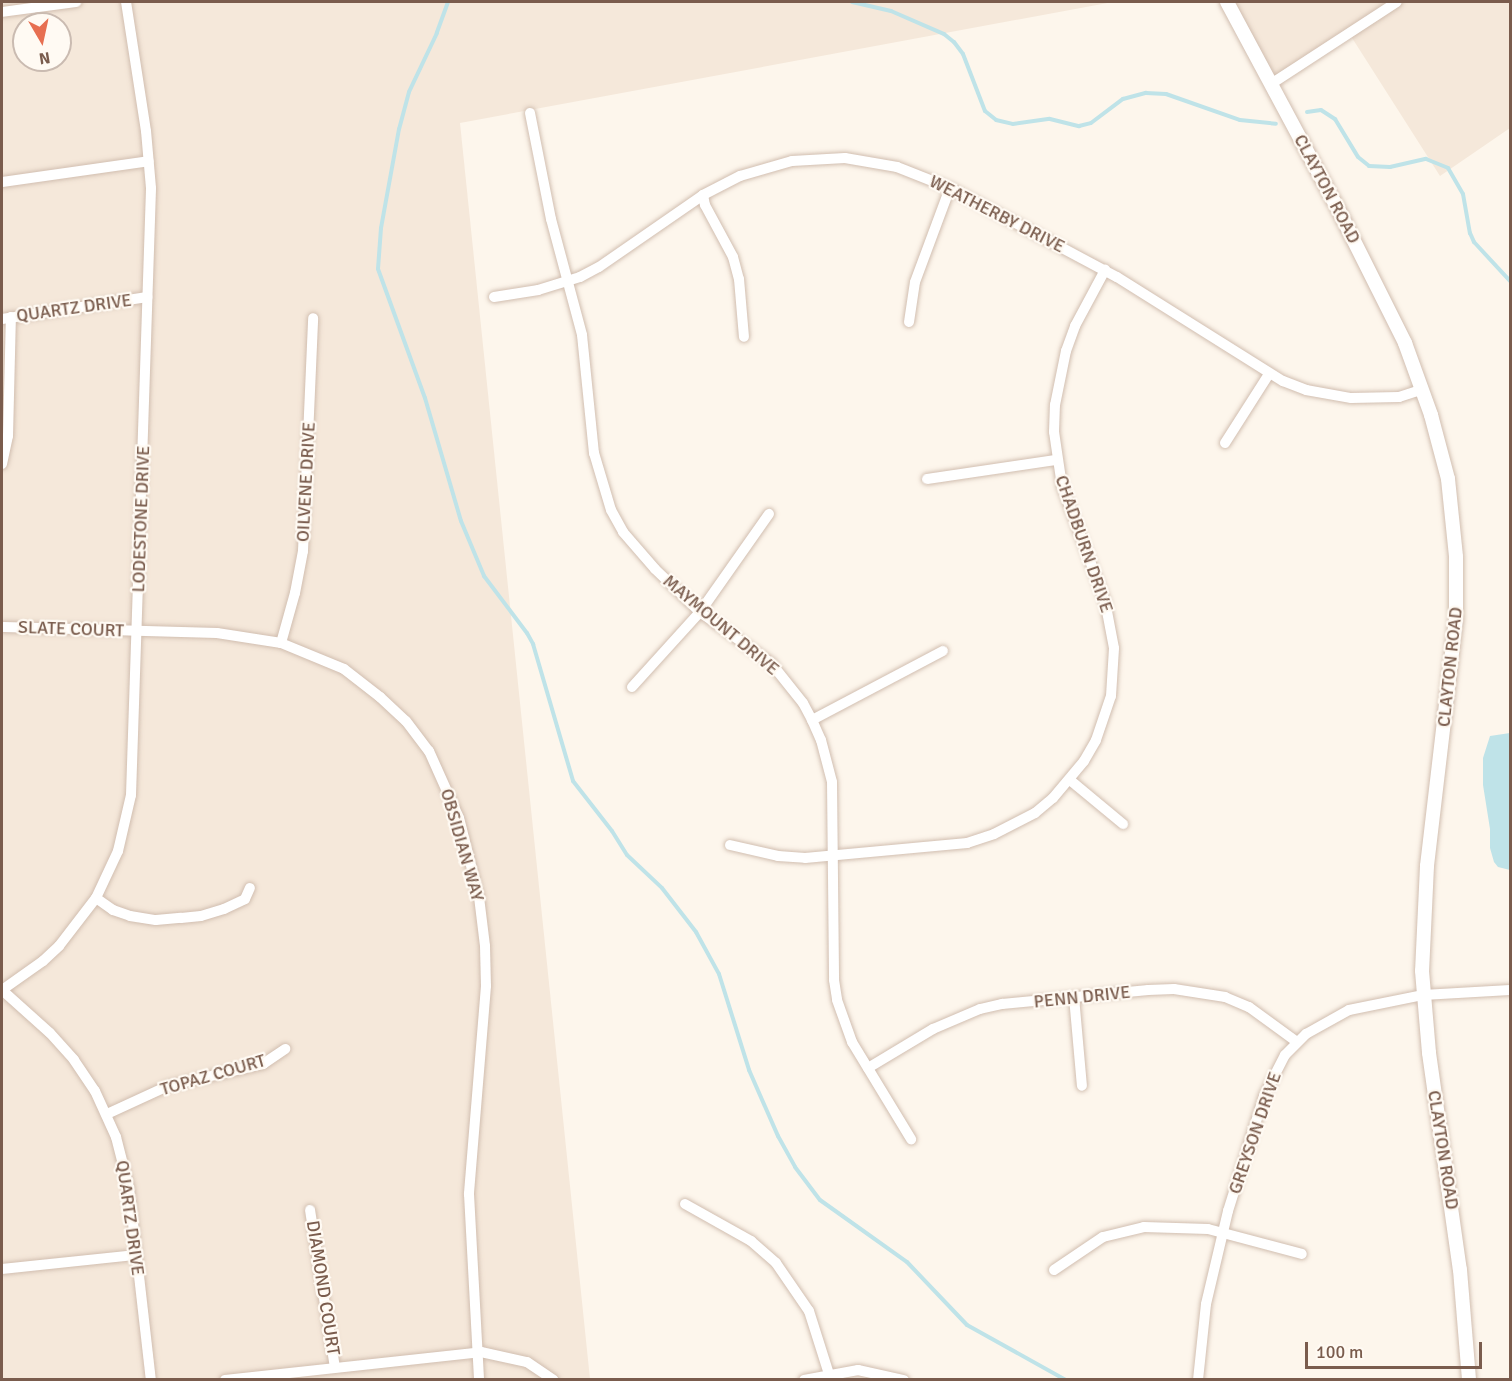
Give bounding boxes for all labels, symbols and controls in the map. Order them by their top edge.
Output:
north arrow [12,12,72,72]
text: N [37,47,52,69]
street label: CLAYTON ROAD [1289,131,1365,247]
street label: WEATHERBY DRIVE [926,171,1068,257]
street label: QUARTZ DRIVE [15,289,133,327]
street label: OILVENE DRIVE [292,421,320,543]
street label: LODESTONE DRIVE [128,445,154,593]
street label: CHADBURN DRIVE [1050,472,1118,616]
street label: MAYMOUNT DRIVE [659,570,783,680]
street label: CLAYTON ROAD [1433,606,1467,728]
street label: SLATE COURT [18,616,124,642]
street label: OBSIDIAN WAY [436,786,488,904]
street label: PENN DRIVE [1033,981,1131,1013]
street label: TOPAZ COURT [158,1050,268,1100]
street label: GREYSON DRIVE [1224,1069,1286,1197]
street label: CLAYTON ROAD [1423,1089,1463,1211]
street label: QUARTZ DRIVE [111,1159,149,1277]
street label: DIAMOND COURT [302,1219,344,1357]
scale bar [1308,1330,1485,1368]
text: 100 m [1316,1341,1363,1363]

